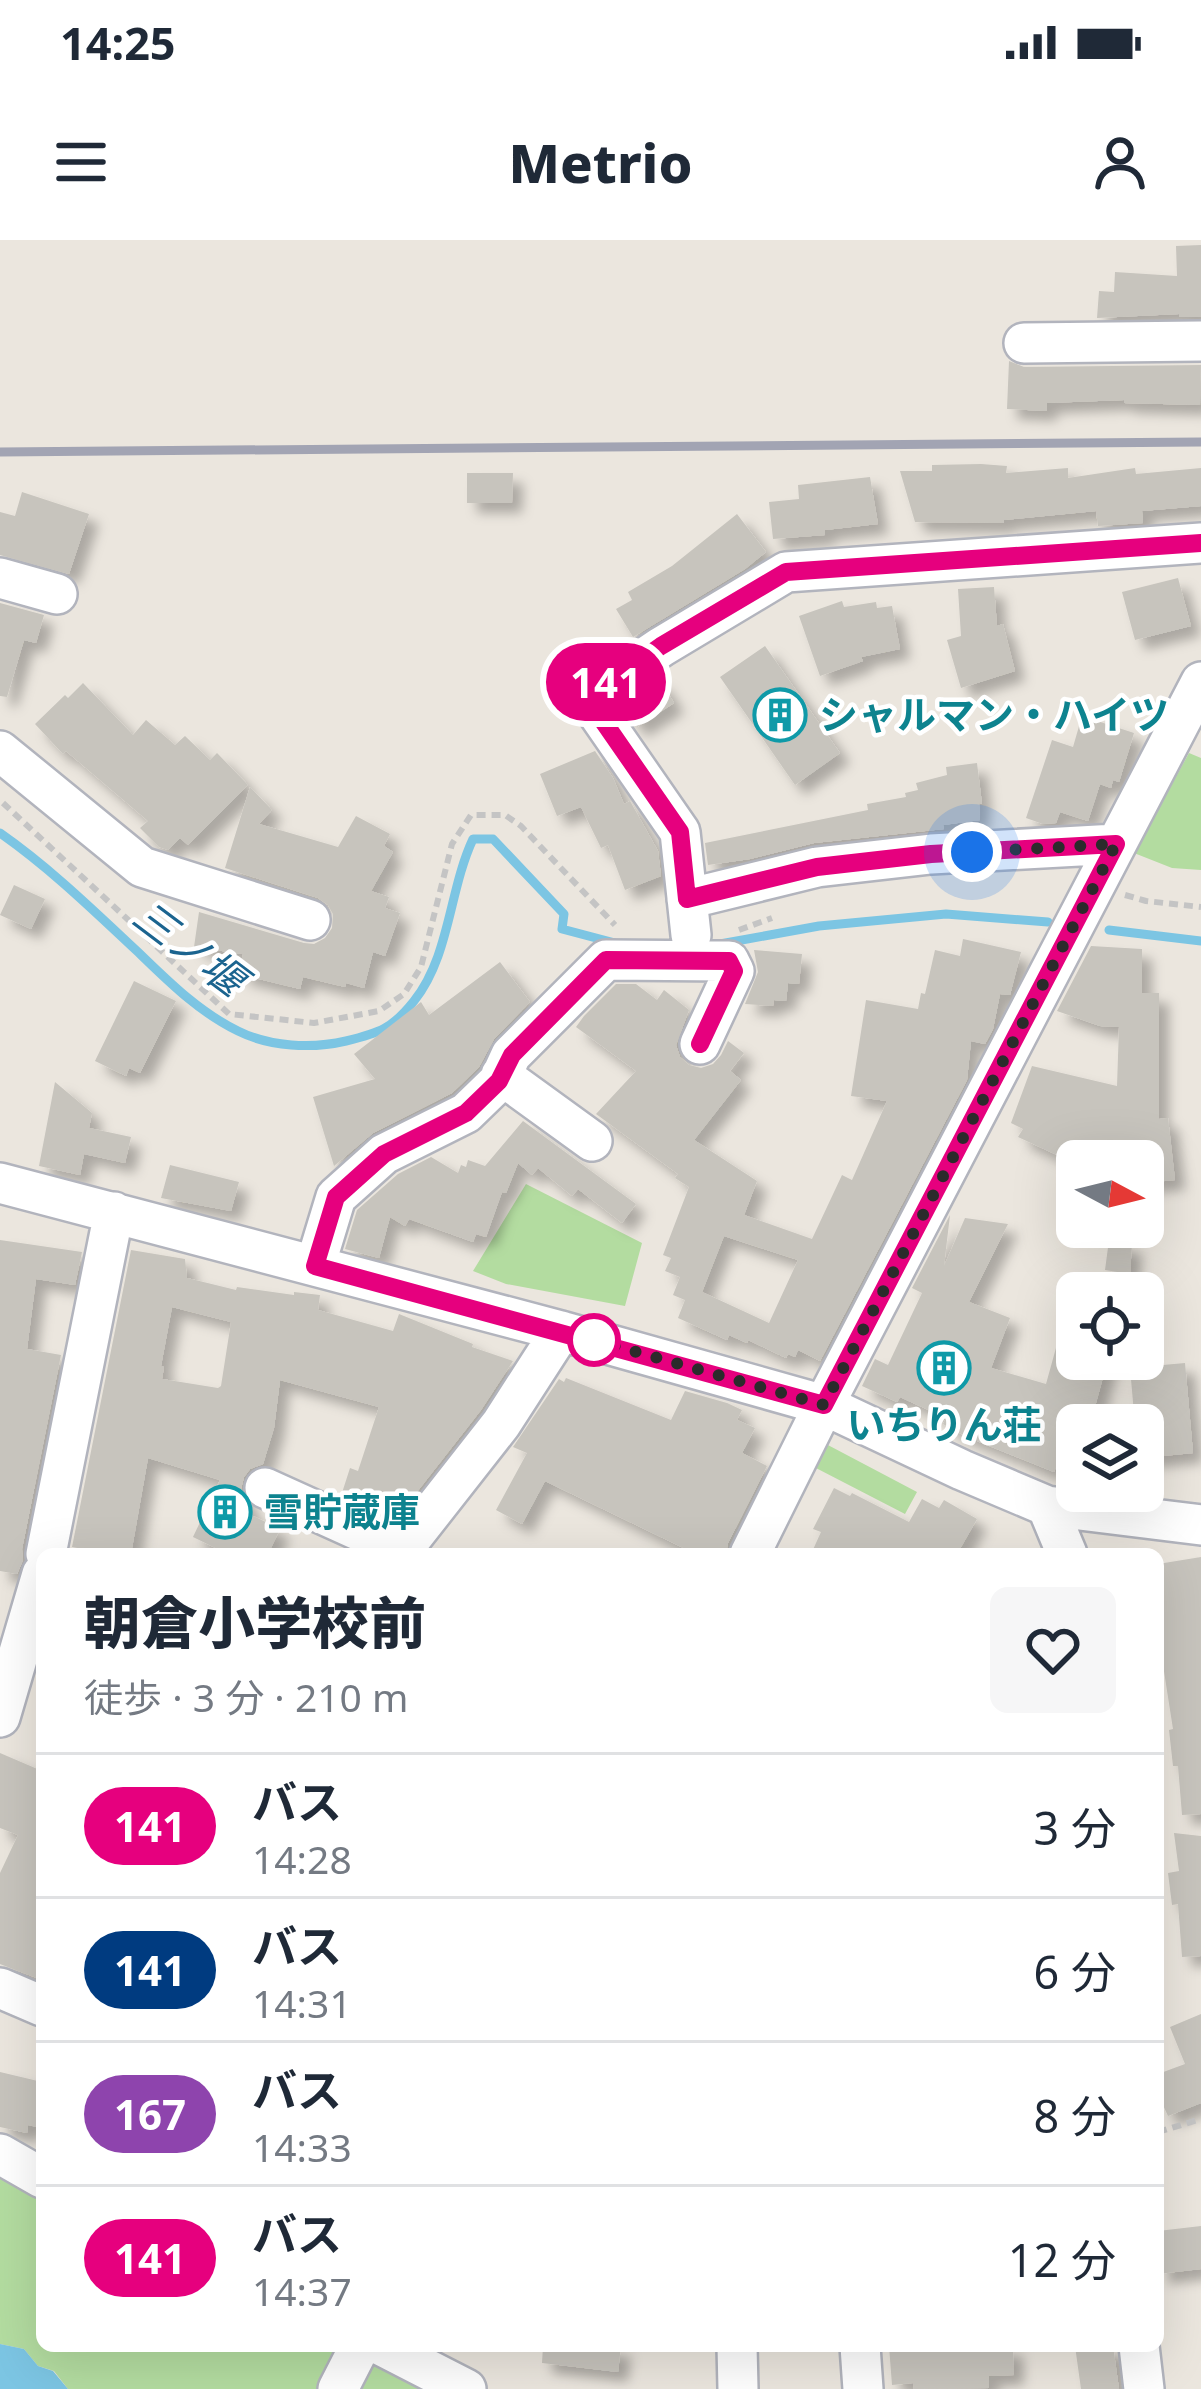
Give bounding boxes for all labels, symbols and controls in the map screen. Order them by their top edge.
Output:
text: 14:25 [60,12,176,73]
text: Metrio [509,125,692,199]
icon: menu [48,129,114,195]
icon: person [1087,129,1153,195]
line badge: 141 [537,643,675,721]
text: 141 [570,653,642,710]
building icon: シャルマン・ハイツ [752,687,808,743]
place label: シャルマン・ハイツ [819,687,1169,740]
your location [942,822,1002,882]
water label: 三ノ堰 [122,886,263,1012]
north arrow [1056,1140,1164,1248]
map controls [1056,1140,1164,1512]
button: locate [1056,1272,1164,1380]
unlabelled marker [569,1315,619,1365]
building icon: いちりん荘 [916,1340,972,1396]
place label: いちりん荘 [846,1397,1042,1450]
button: layers [1056,1404,1164,1512]
building icon: 雪貯蔵庫 [197,1484,253,1540]
place label: 雪貯蔵庫 [264,1484,420,1537]
text: 朝倉小学校前 [84,1583,426,1661]
button: heart [990,1587,1116,1713]
text: 徒歩 · 3 分 · 210 m [84,1670,408,1723]
text: バス [252,1771,342,1832]
text: 141 [114,1797,186,1854]
text: 3 分 [1034,1797,1116,1858]
text: 14:28 [252,1832,352,1885]
text: バス [252,1915,342,1976]
text: 141 [114,1941,186,1998]
text: 6 分 [1034,1941,1116,2002]
text: 14:31 [252,1976,352,2029]
text: バス [252,2059,342,2120]
text: 167 [114,2085,186,2142]
text: 8 分 [1034,2085,1116,2146]
text: 14:33 [252,2120,352,2173]
text: バス [252,2203,342,2264]
text: 141 [114,2229,186,2286]
text: 12 分 [1008,2229,1116,2290]
text: 14:37 [252,2264,352,2317]

